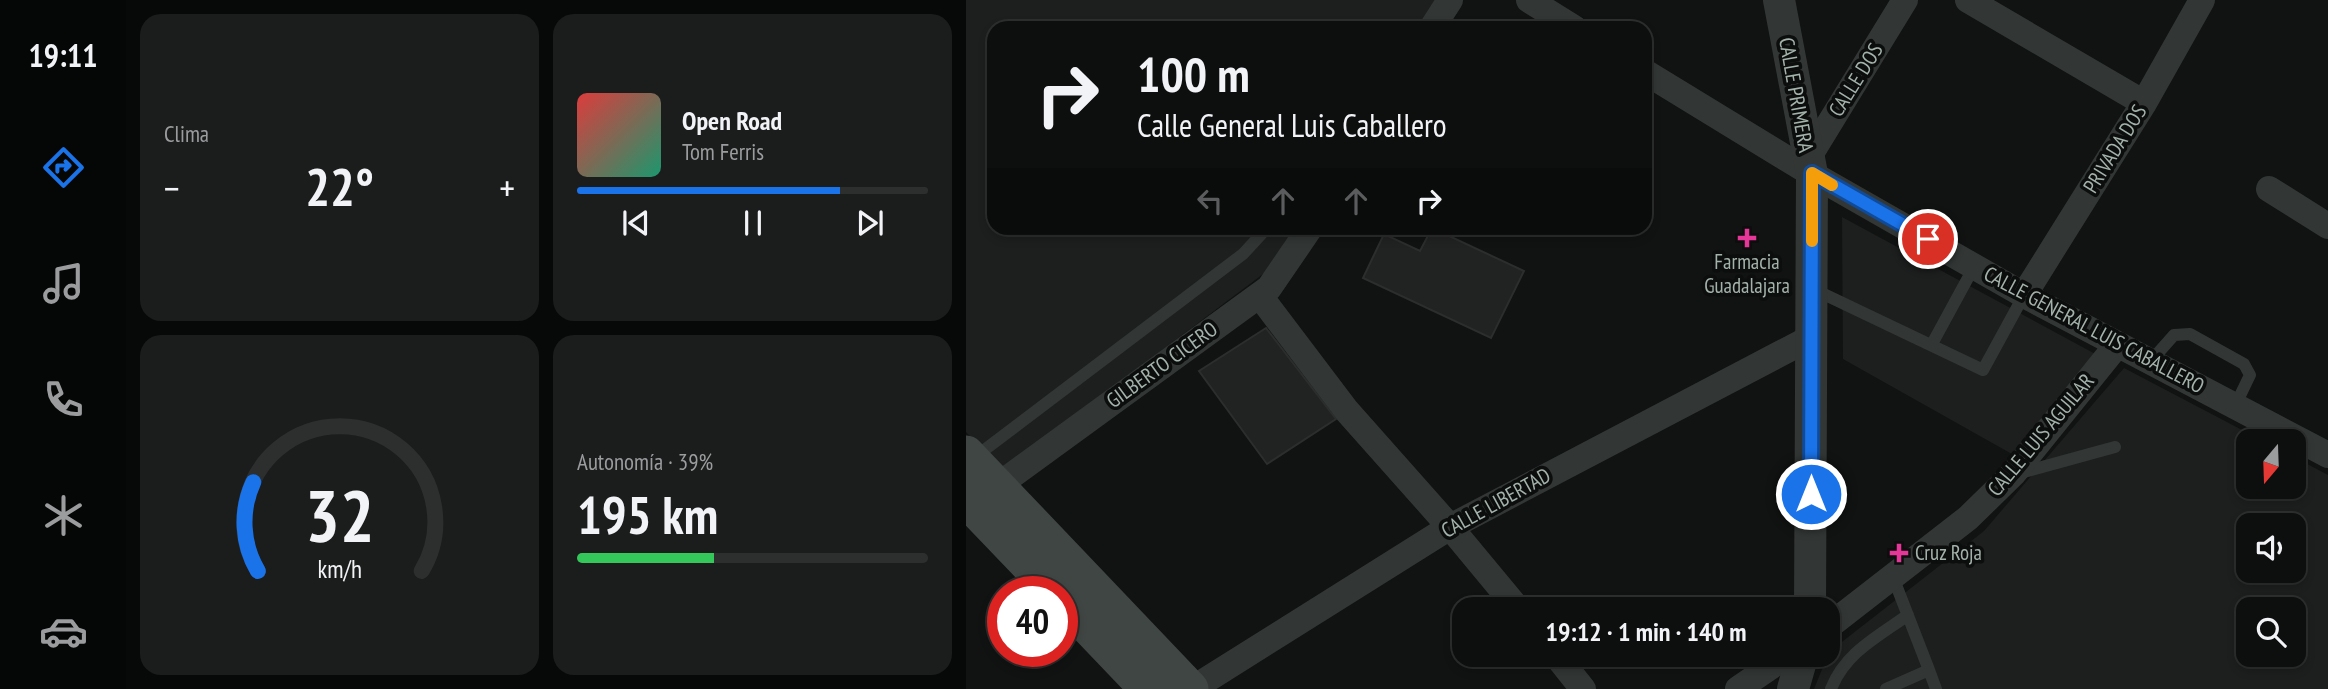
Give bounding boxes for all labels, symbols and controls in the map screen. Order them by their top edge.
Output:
text: 19:11 [28,34,98,76]
street label: CALLE PRIMERA [1773,35,1820,155]
street label: CALLE DOS [1823,38,1889,121]
text: 100 m [1137,42,1250,106]
icon: right [1022,49,1113,140]
street label: PRIVADA DOS [2077,100,2152,198]
text: Open Road [682,104,782,137]
text: Calle General Luis Caballero [1137,104,1447,146]
text: Clima [164,119,209,148]
text: Tom Ferris [682,137,764,166]
icon: directions [39,143,88,192]
text: 22° [305,153,374,220]
text: − [164,163,180,212]
text: + [499,163,515,212]
icon: left [1191,182,1229,220]
icon: ahead [1264,182,1302,220]
icon: ahead [1337,182,1375,220]
icon: right [1410,182,1448,220]
icon: previous [617,204,655,242]
icon: pause [734,204,772,242]
icon: next [851,204,889,242]
pin [1898,209,1958,269]
icon: arrive [1909,220,1947,258]
marker: Farmacia Guadalajara [1739,230,1755,246]
place label: Farmacia Guadalajara [1704,248,1790,299]
icon: music [39,259,88,308]
street label: CALLE GENERAL LUIS CABALLERO [1979,260,2209,399]
street label: GILBERTO CICERO [1101,315,1223,414]
street label: CALLE LUIS AGUILAR [1981,368,2100,502]
icon: phone [39,375,88,424]
north arrow [2236,429,2306,499]
map controls [2236,429,2306,667]
text: Autonomía · 39% [577,447,713,476]
position arrow [1774,457,1848,531]
street label: CALLE LIBERTAD [1436,461,1555,544]
text: 32 [305,467,374,561]
text: 195 km [577,481,718,548]
icon: climate [39,491,88,540]
button: sound [2236,513,2306,583]
place label: Cruz Roja [1915,539,1982,566]
marker: Cruz Roja [1889,543,1909,563]
text: km/h [317,553,362,585]
speed limit sign: 40 [987,576,1078,667]
button: search [2236,597,2306,667]
icon: car [39,607,88,656]
text: 19:12 · 1 min · 140 m [1546,615,1746,648]

